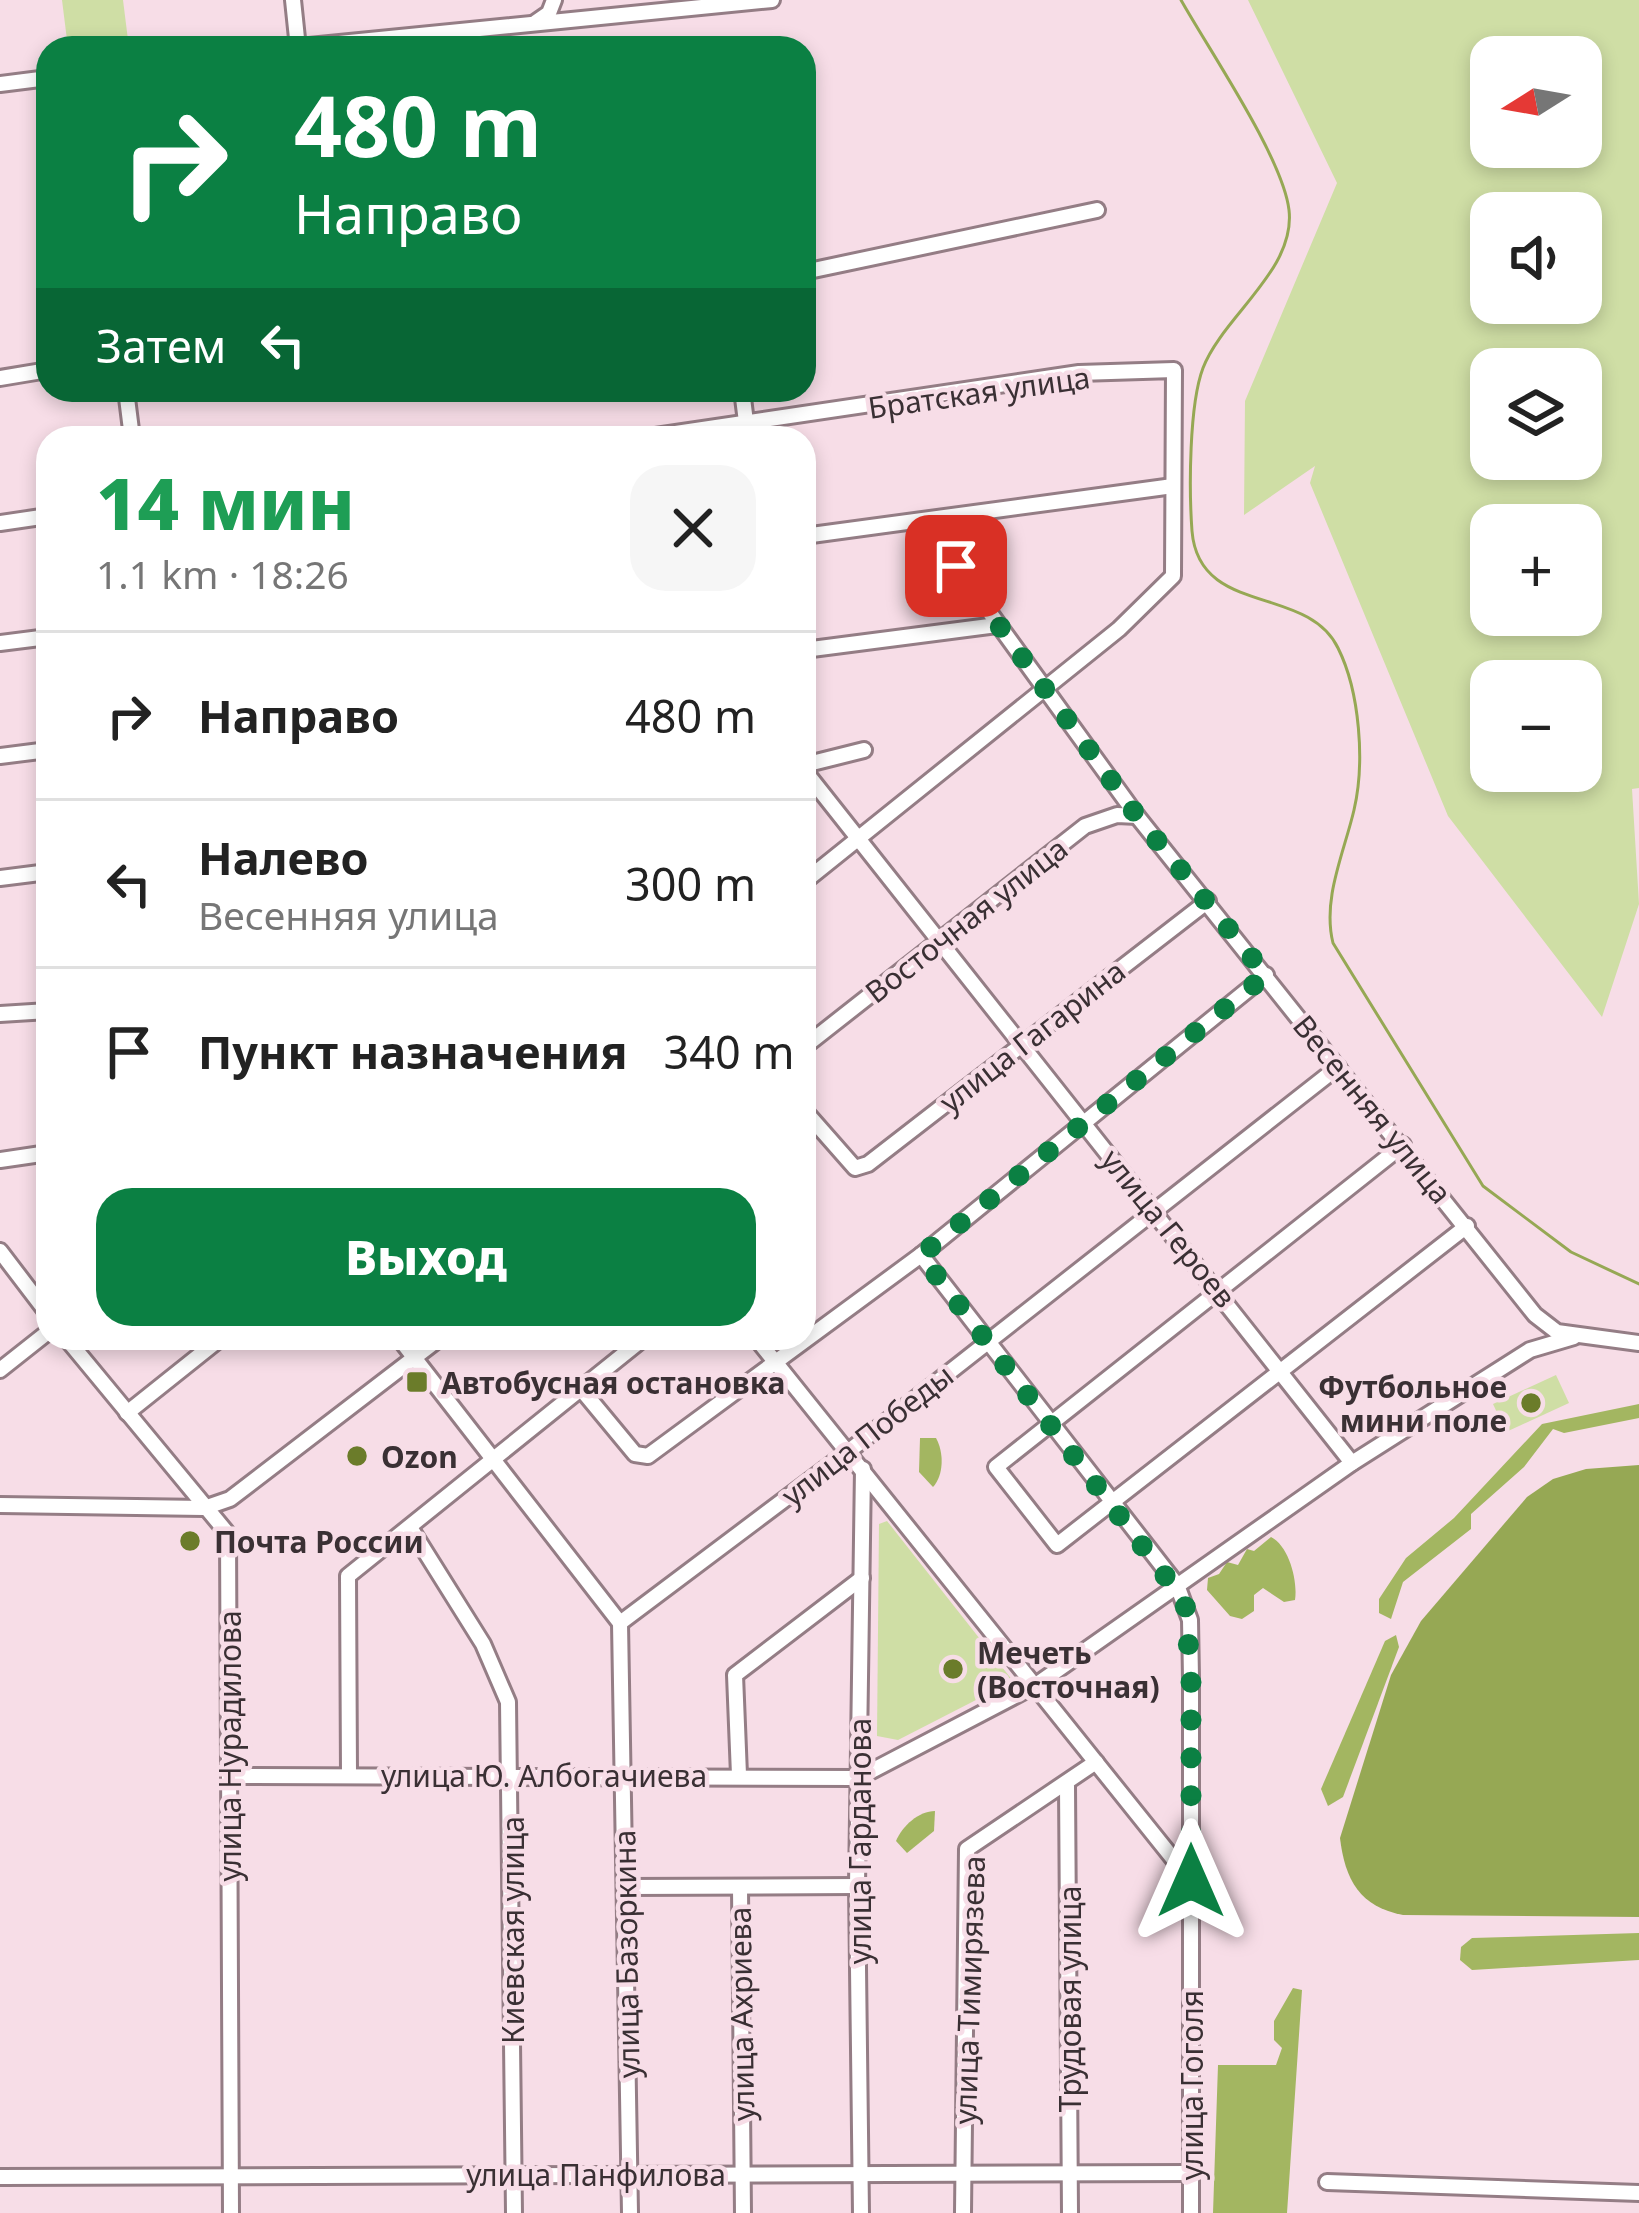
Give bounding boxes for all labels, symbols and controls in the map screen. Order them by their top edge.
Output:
north arrow [1470,36,1602,168]
map controls [1470,36,1602,792]
text: 480 m [294,67,542,182]
icon: right [96,84,252,240]
text: Направо [294,176,522,250]
button: sound [1470,192,1602,324]
icon: left [250,312,316,378]
text: Затем [96,315,226,376]
button: layers [1470,348,1602,480]
street label: Братская улица [865,356,1093,428]
text: 14 мин [96,453,355,551]
button: close [630,465,756,591]
button: + [1470,504,1602,636]
pin [905,515,1007,617]
icon: arrive [923,533,989,599]
text: 1.1 km · 18:26 [96,547,349,600]
button: − [1470,660,1602,792]
icon: right [96,683,162,749]
text: Направо [198,685,399,746]
text: 480 m [625,685,756,746]
text: Налево [198,827,369,888]
street label: Восточная улица [856,828,1076,1012]
icon: left [96,851,162,917]
text: 300 m [625,853,756,914]
text: Весенняя улица [198,888,499,941]
street label: улица Гагарина [931,950,1133,1122]
street label: Весенняя улица [1284,1006,1462,1212]
icon: arrive [96,1019,162,1085]
text: Пункт назначения [198,1021,628,1082]
text: 340 m [664,1021,795,1082]
street label: улица Героев [1092,1140,1246,1316]
button: Выход [96,1188,756,1326]
street label: улица Победы [773,1355,961,1515]
place label: Автобусная остановка [441,1362,785,1403]
place label: Футбольное мини поле [1318,1366,1507,1441]
marker: Автобусная остановка [404,1369,430,1395]
marker: Футбольное мини поле [1518,1390,1544,1416]
place label: Ozon [381,1436,458,1477]
marker: Ozon [344,1443,370,1469]
place label: Почта России [214,1521,424,1562]
marker: Почта России [177,1528,203,1554]
street label: улица Нурадилова [209,1610,250,1882]
place label: Мечеть (Восточная) [977,1632,1160,1707]
marker: Мечеть (Восточная) [940,1656,966,1682]
street label: улица Гарданова [839,1718,880,1964]
street label: улица Ю. Албогачиева [381,1755,707,1796]
street label: Киевская улица [492,1816,533,2044]
position arrow [1128,1818,1254,1944]
street label: улица Базоркина [603,1830,649,2078]
street label: улица Тимирязева [944,1855,994,2125]
street label: Трудовая улица [1049,1886,1090,2112]
street label: улица Ахриева [719,1906,763,2122]
street label: улица Гоголя [1171,1990,1212,2180]
street label: улица Панфилова [466,2154,726,2195]

